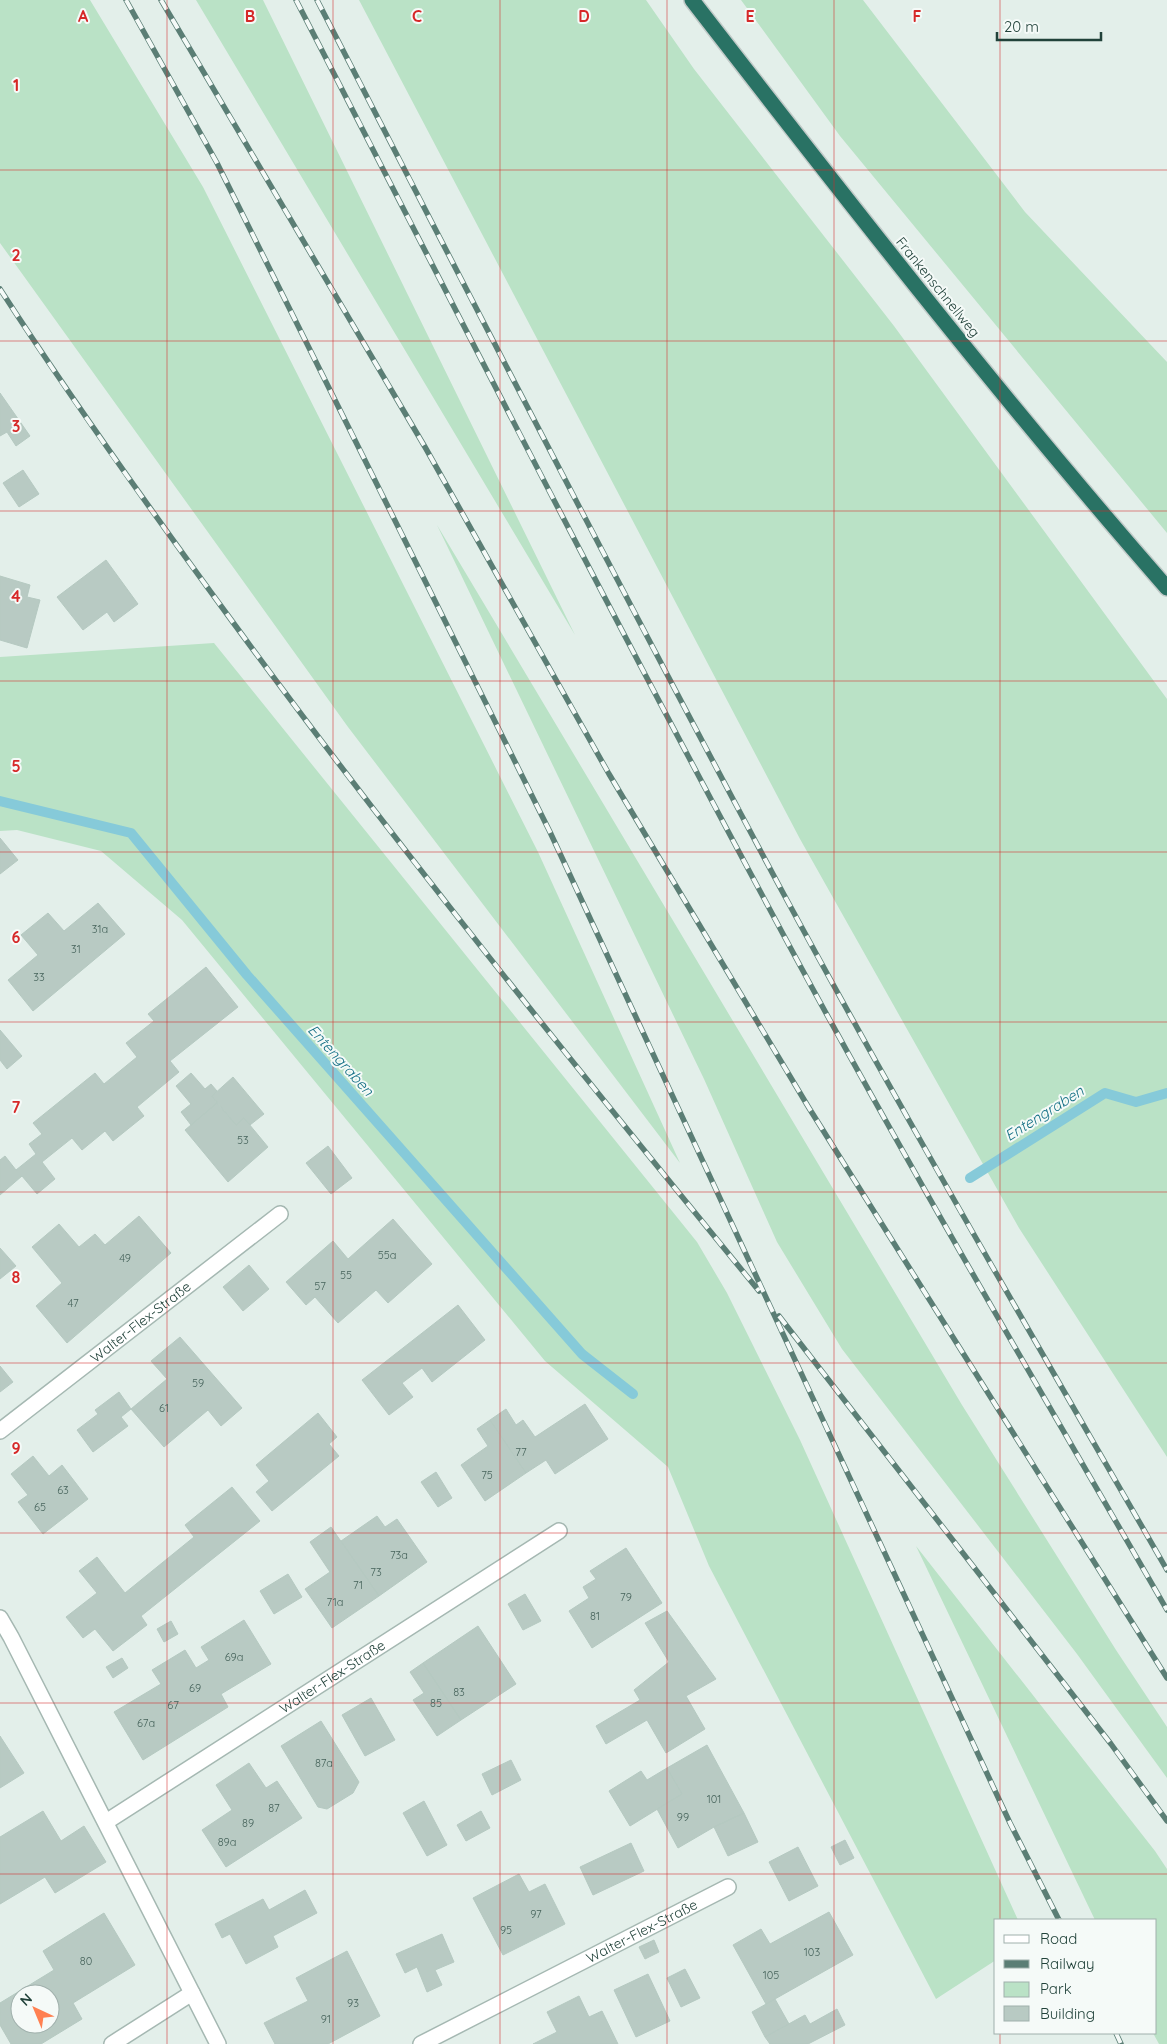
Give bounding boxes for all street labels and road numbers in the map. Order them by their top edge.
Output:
street label: Frankenschnellweg [892,233,984,341]
street label: Walter-Flex-Straße [87,1277,195,1367]
street label: Walter-Flex-Straße [276,1636,389,1717]
street label: Walter-Flex-Straße [583,1895,700,1967]

